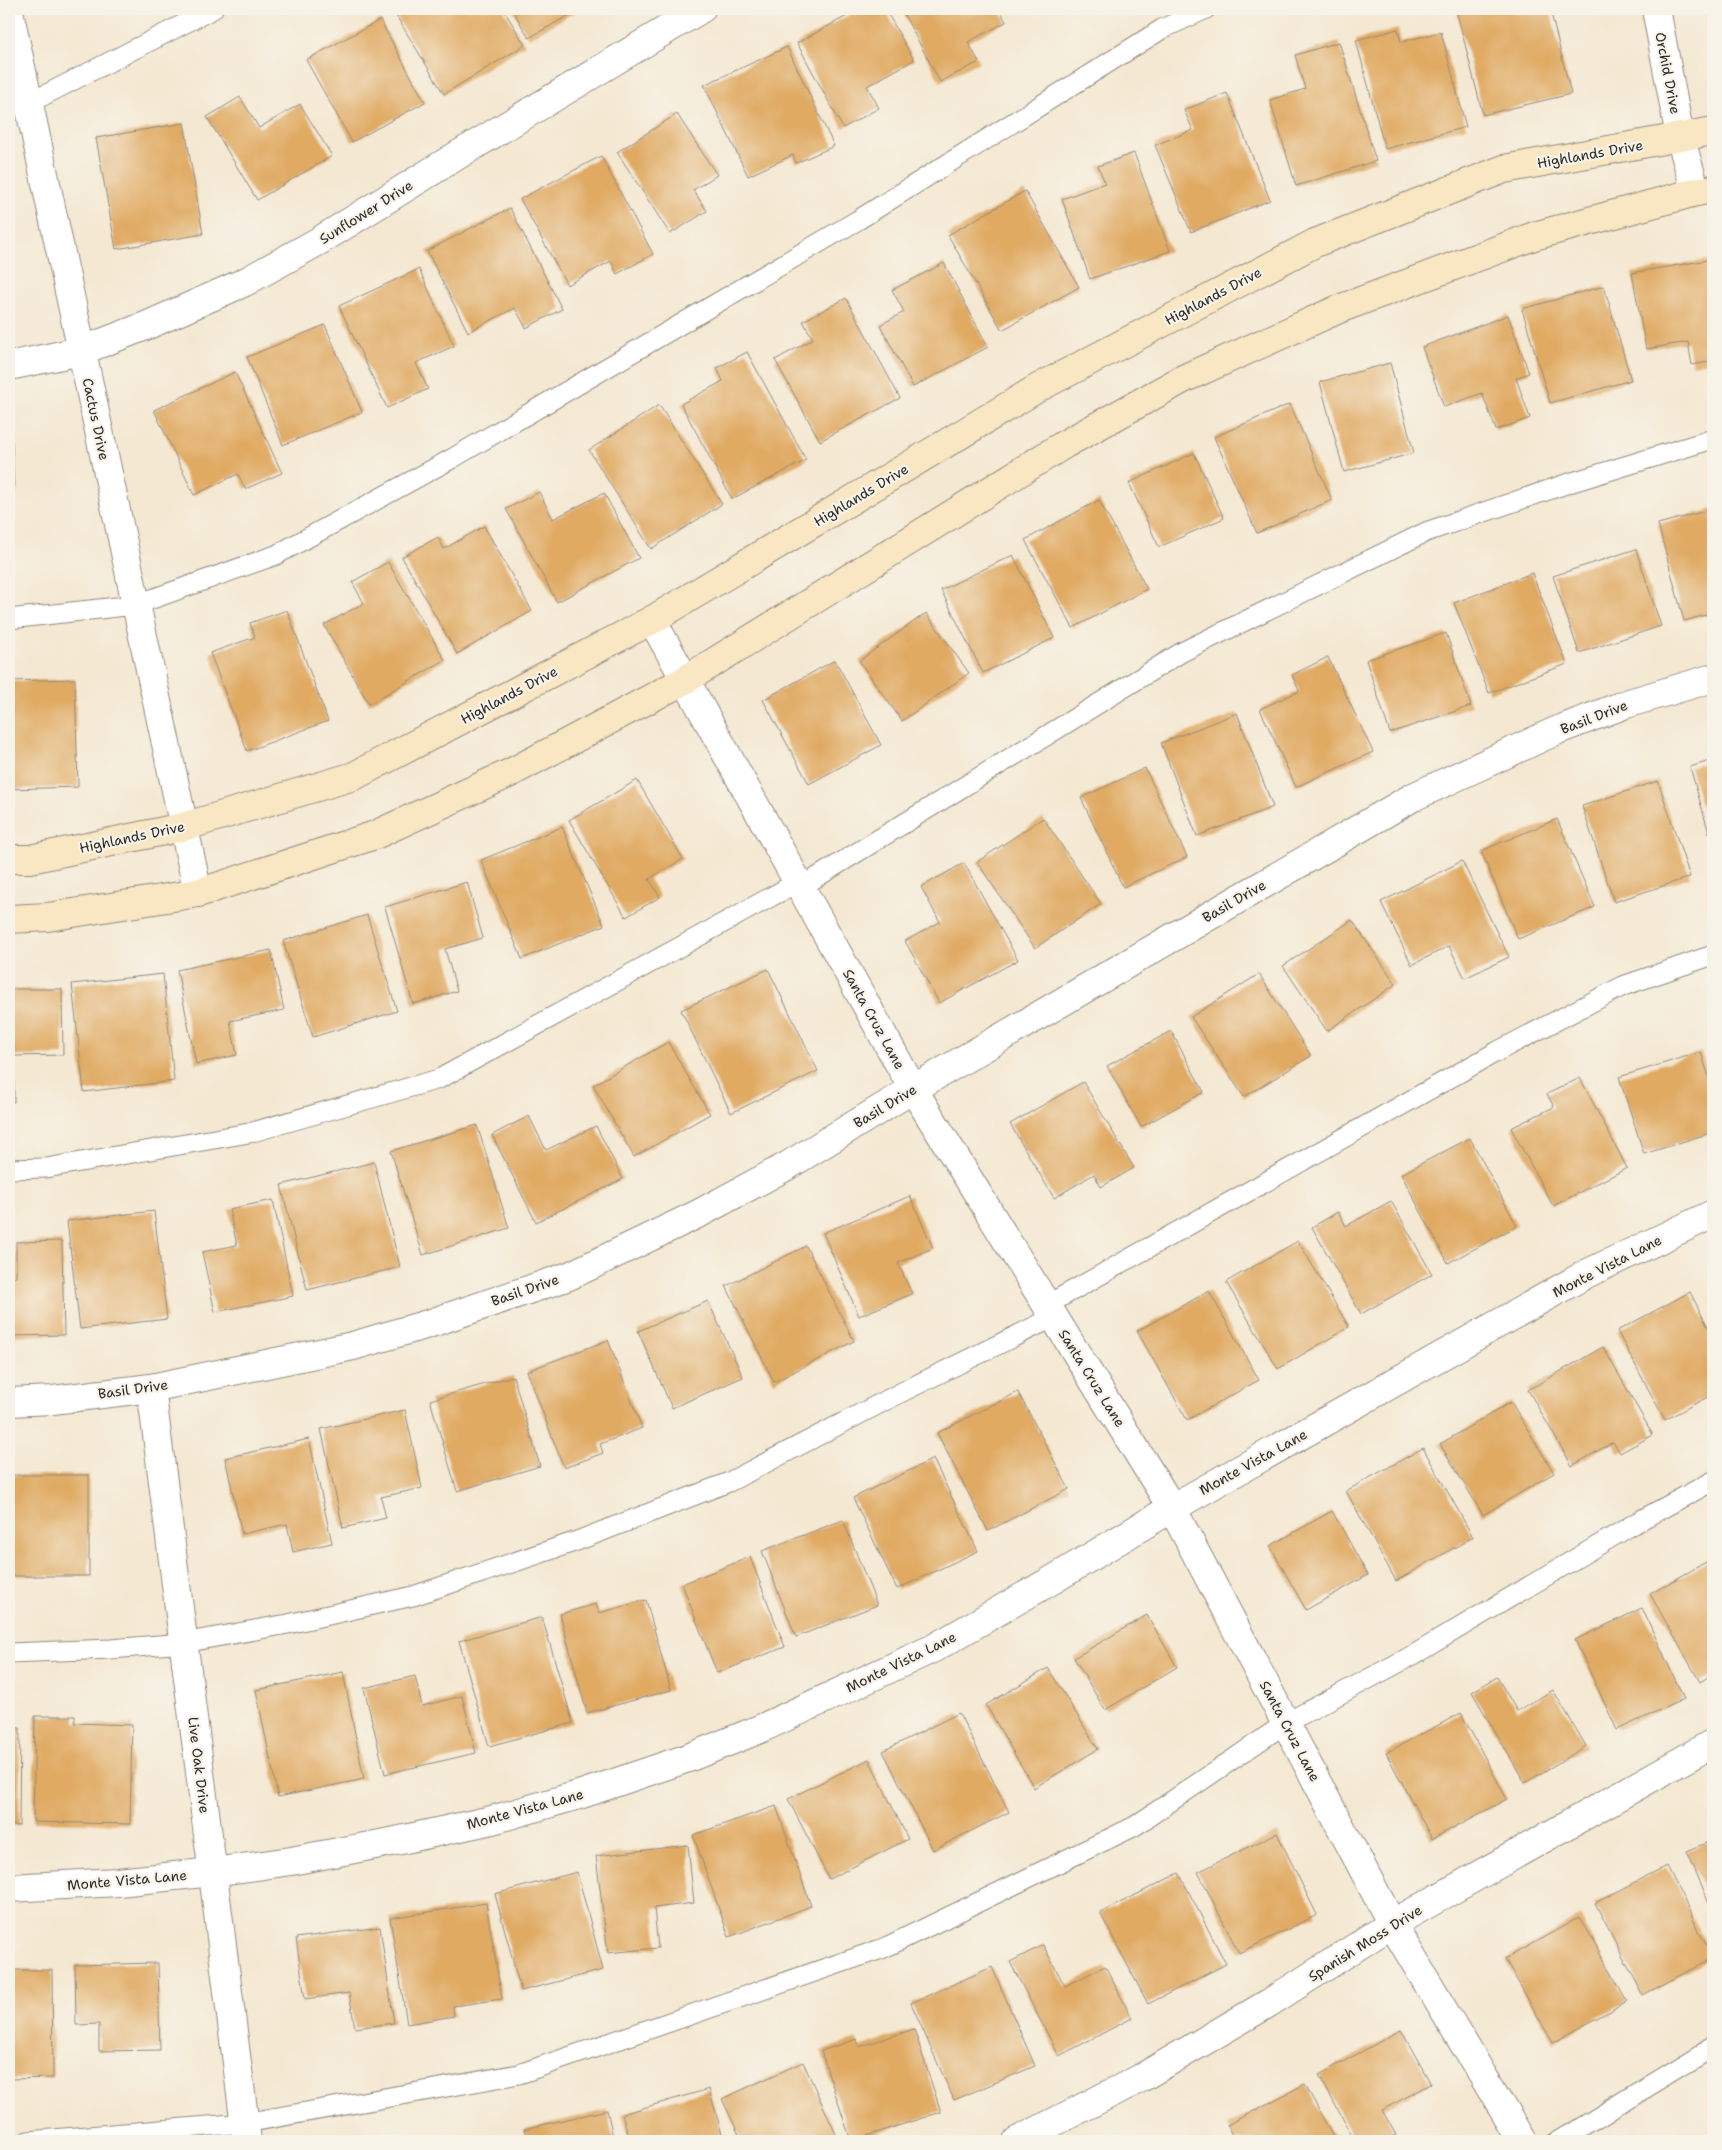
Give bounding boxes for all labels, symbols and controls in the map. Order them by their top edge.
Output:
street label: Orchid Drive [1651,31,1685,116]
street label: Highlands Drive [1536,136,1644,172]
street label: Sunflower Drive [316,176,416,248]
street label: Highlands Drive [1161,263,1265,329]
street label: Cactus Drive [79,376,114,462]
street label: Highlands Drive [810,460,912,530]
street label: Highlands Drive [457,662,561,728]
street label: Basil Drive [1558,696,1630,738]
street label: Highlands Drive [78,817,186,857]
street label: Basil Drive [1199,876,1269,926]
street label: Santa Cruz Lane [839,966,909,1072]
street label: Basil Drive [850,1080,920,1132]
street label: Monte Vista Lane [1549,1231,1665,1301]
street label: Basil Drive [489,1270,561,1310]
street label: Santa Cruz Lane [1055,1326,1129,1430]
street label: Basil Drive [97,1375,169,1403]
street label: Monte Vista Lane [1196,1425,1310,1499]
street label: Monte Vista Lane [843,1627,959,1696]
street label: Santa Cruz Lane [1256,1677,1324,1785]
street label: Live Oak Drive [184,1716,214,1814]
street label: Monte Vista Lane [465,1785,586,1833]
street label: Monte Vista Lane [66,1866,188,1894]
street label: Spanish Moss Drive [1305,1901,1425,1985]

